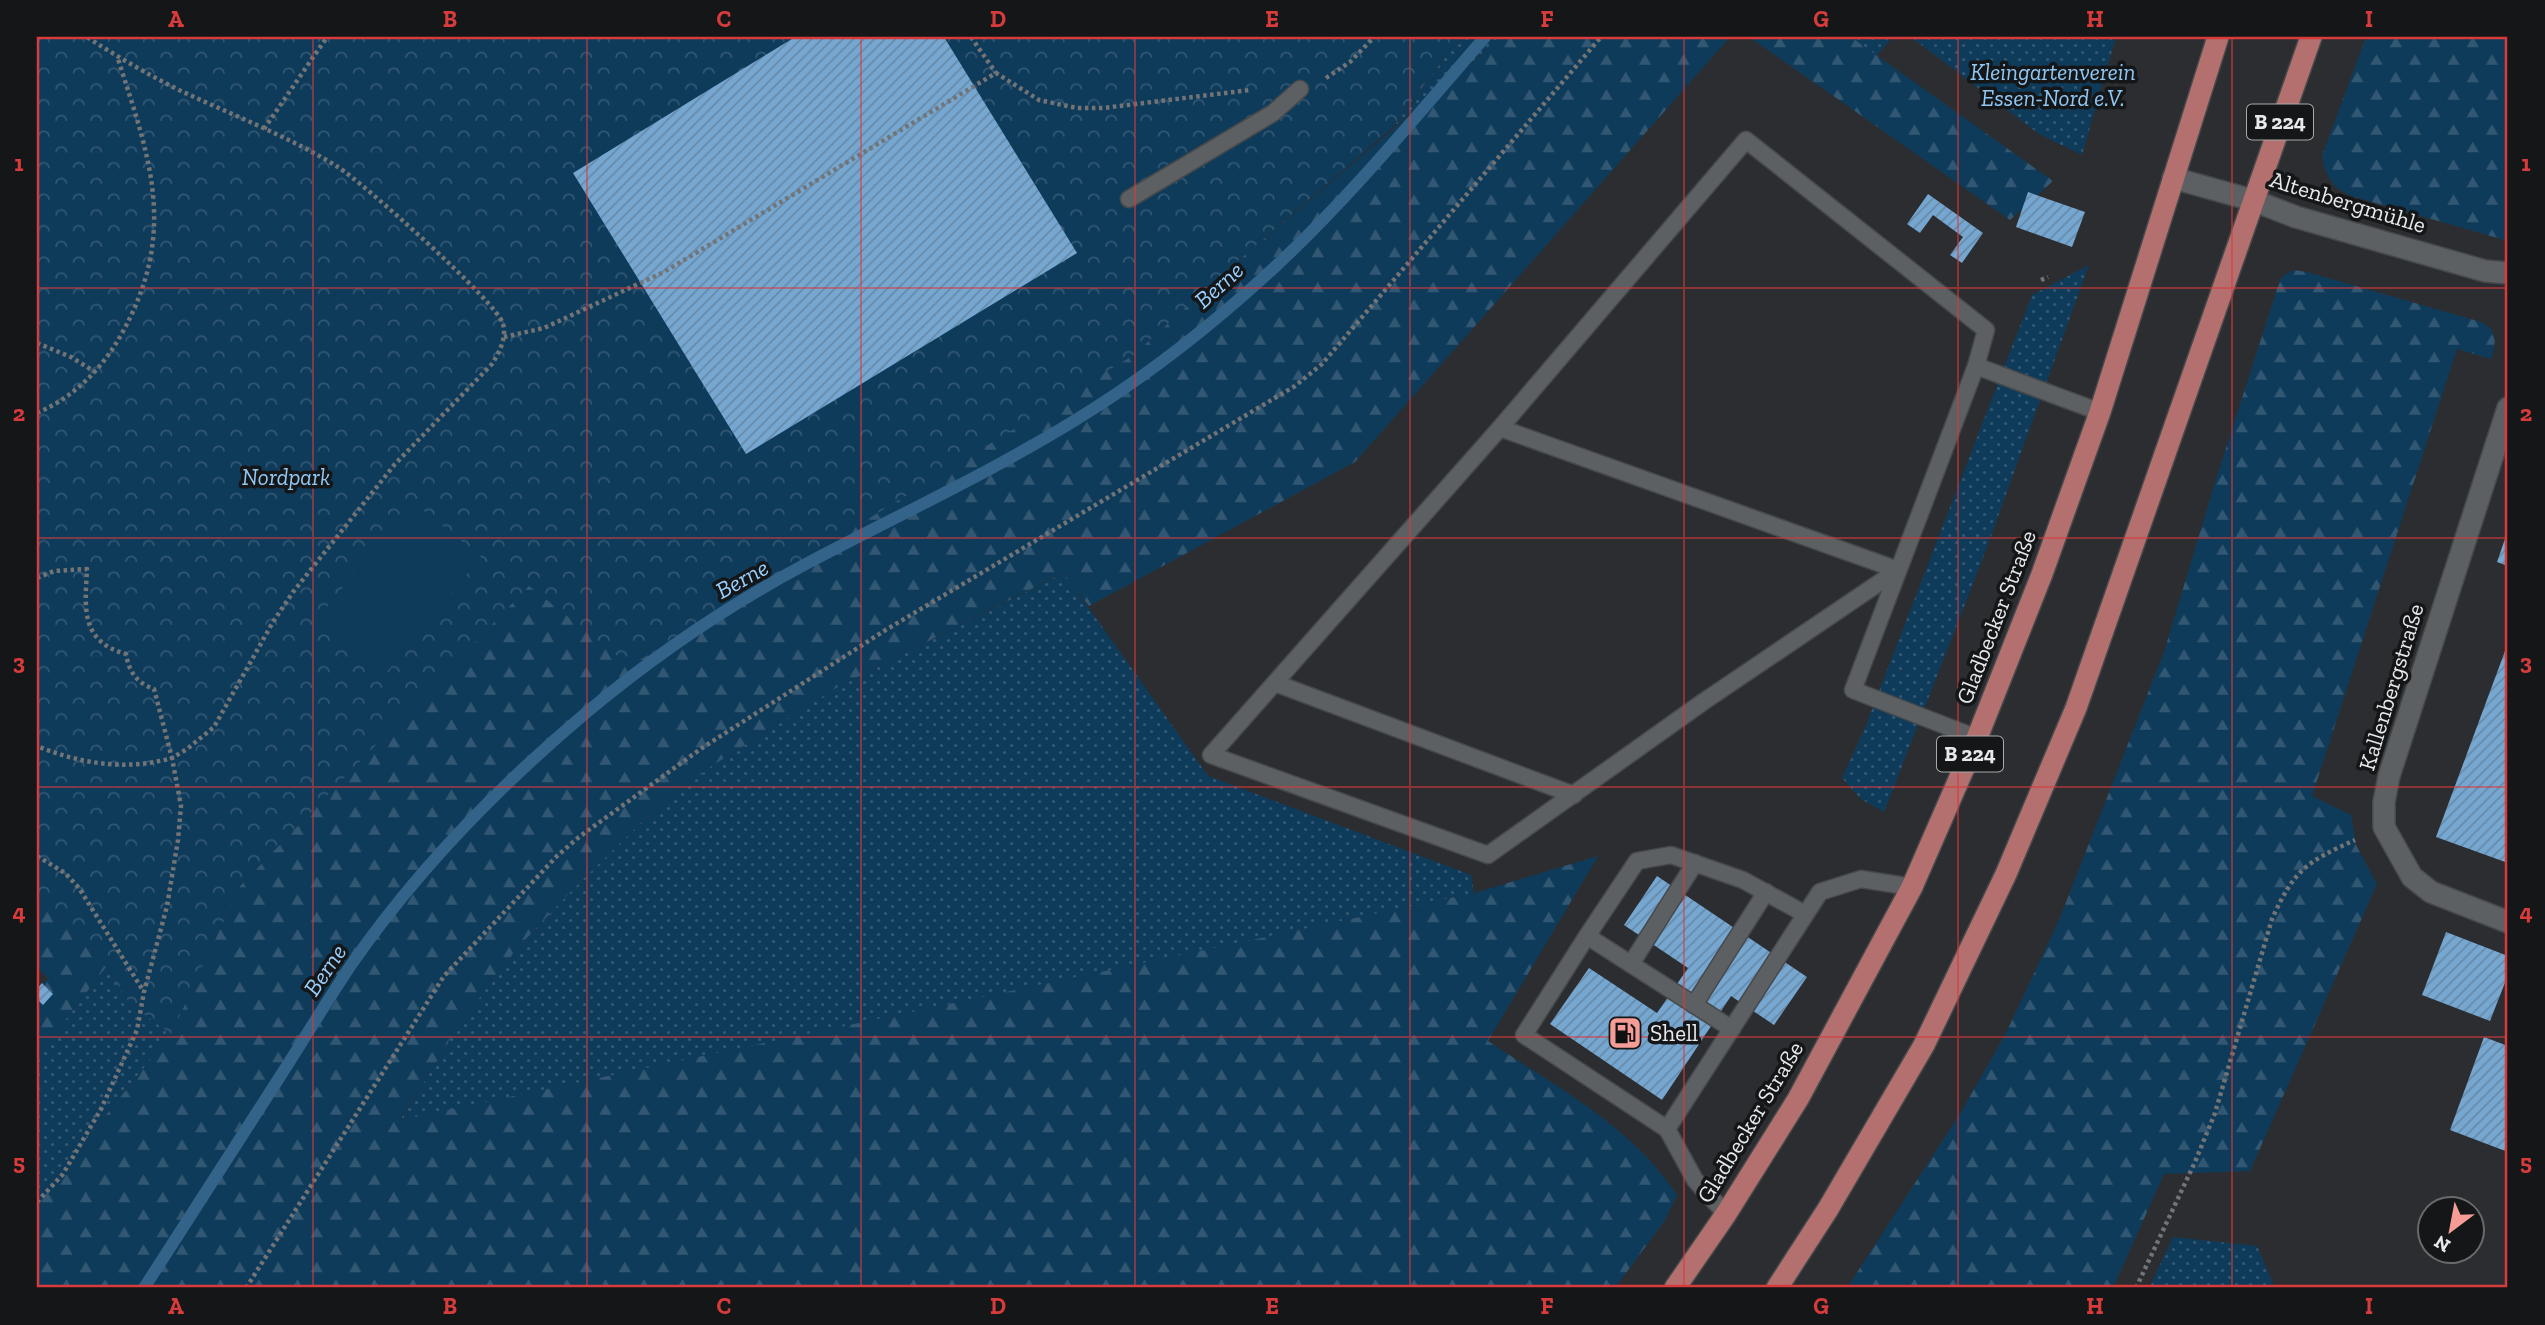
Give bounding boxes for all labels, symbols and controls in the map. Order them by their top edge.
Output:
text: A [168,5,184,33]
text: B [443,5,457,33]
text: C [717,5,731,33]
text: D [990,5,1006,33]
text: E [1265,5,1279,33]
text: F [1540,5,1554,33]
text: G [1813,5,1829,33]
text: H [2086,5,2104,33]
text: I [2365,5,2373,33]
park label: Kleingartenverein Essen-Nord e.V. [1970,58,2136,112]
road number: B 224 [2247,104,2313,140]
text: 1 [14,149,24,177]
text: 1 [2521,149,2531,177]
street label: Altenbergmühle [2267,165,2429,239]
water label: Berne [1188,255,1249,314]
text: 2 [13,399,25,427]
text: 2 [2520,399,2532,427]
park label: Nordpark [242,463,330,491]
street label: Gladbecker Straße [1950,526,2042,708]
water label: Berne [710,552,773,605]
street label: Kallenbergstraße [2352,600,2430,774]
text: 3 [13,648,25,676]
text: 3 [2520,648,2532,676]
road number: B 224 [1937,736,2003,772]
text: 4 [12,898,26,926]
text: 4 [2519,898,2533,926]
water label: Berne [297,938,352,1001]
fuel station icon: Shell [1606,1014,1644,1052]
place label: Shell [1650,1019,1698,1047]
street label: Gladbecker Straße [1691,1036,1809,1208]
text: 5 [13,1148,25,1176]
text: 5 [2520,1148,2532,1176]
north arrow [2416,1196,2486,1266]
text: N [2430,1230,2454,1258]
text: A [168,1292,184,1320]
text: B [443,1292,457,1320]
text: C [717,1292,731,1320]
text: D [990,1292,1006,1320]
text: E [1265,1292,1279,1320]
text: F [1540,1292,1554,1320]
text: G [1813,1292,1829,1320]
text: H [2086,1292,2104,1320]
text: I [2365,1292,2373,1320]

